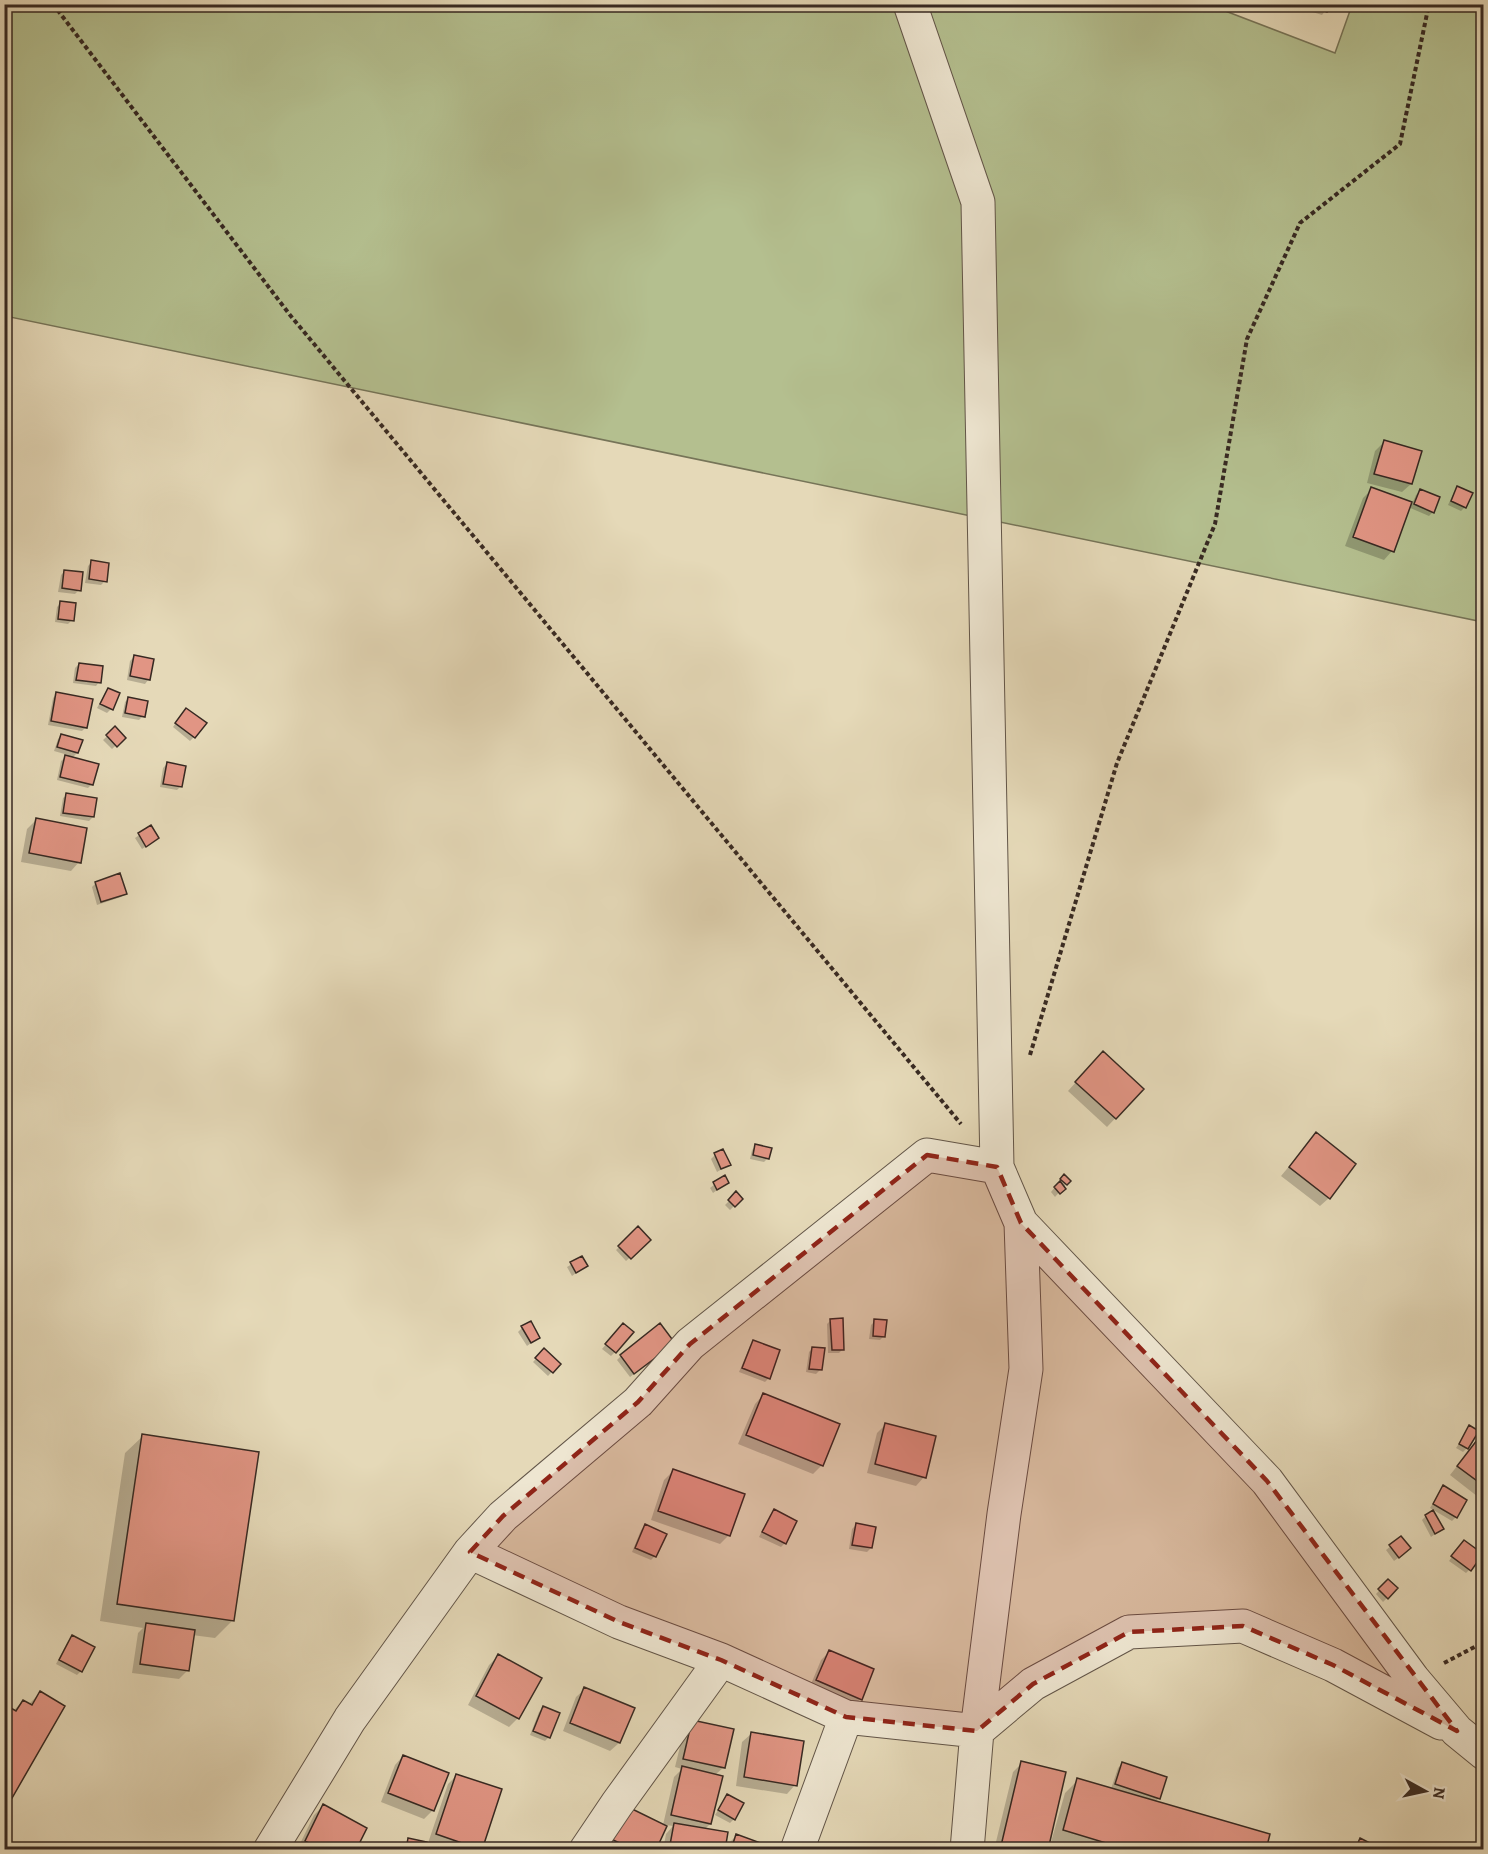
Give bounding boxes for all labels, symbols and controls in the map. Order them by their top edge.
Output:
north arrow [1395,1761,1455,1821]
text: N [1427,1786,1451,1801]

